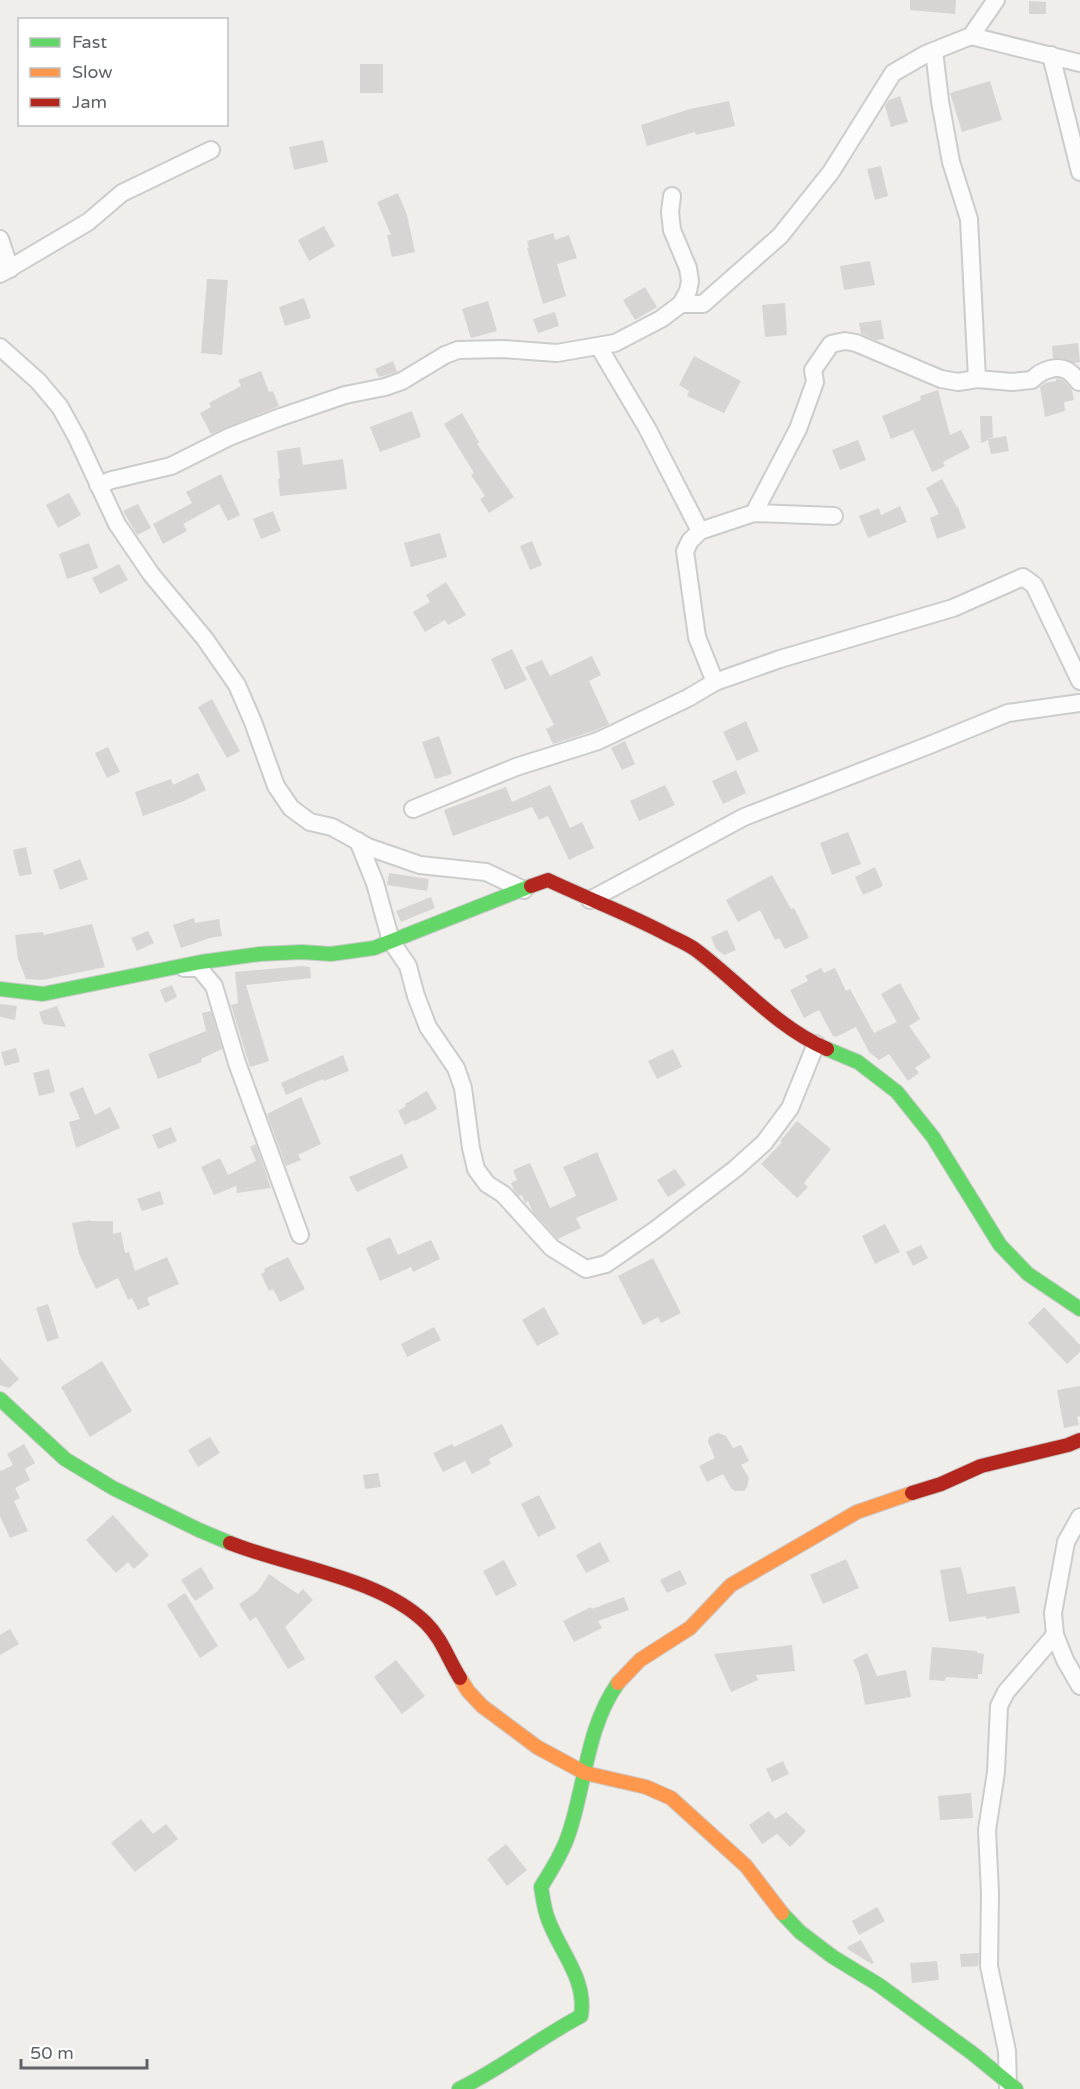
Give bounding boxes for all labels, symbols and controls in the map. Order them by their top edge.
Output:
legend [18,18,228,126]
text: Fast [72,31,107,53]
text: Slow [72,61,113,83]
text: Jam [72,91,107,113]
scale bar [21,2032,147,2070]
text: 50 m [30,2042,74,2064]

